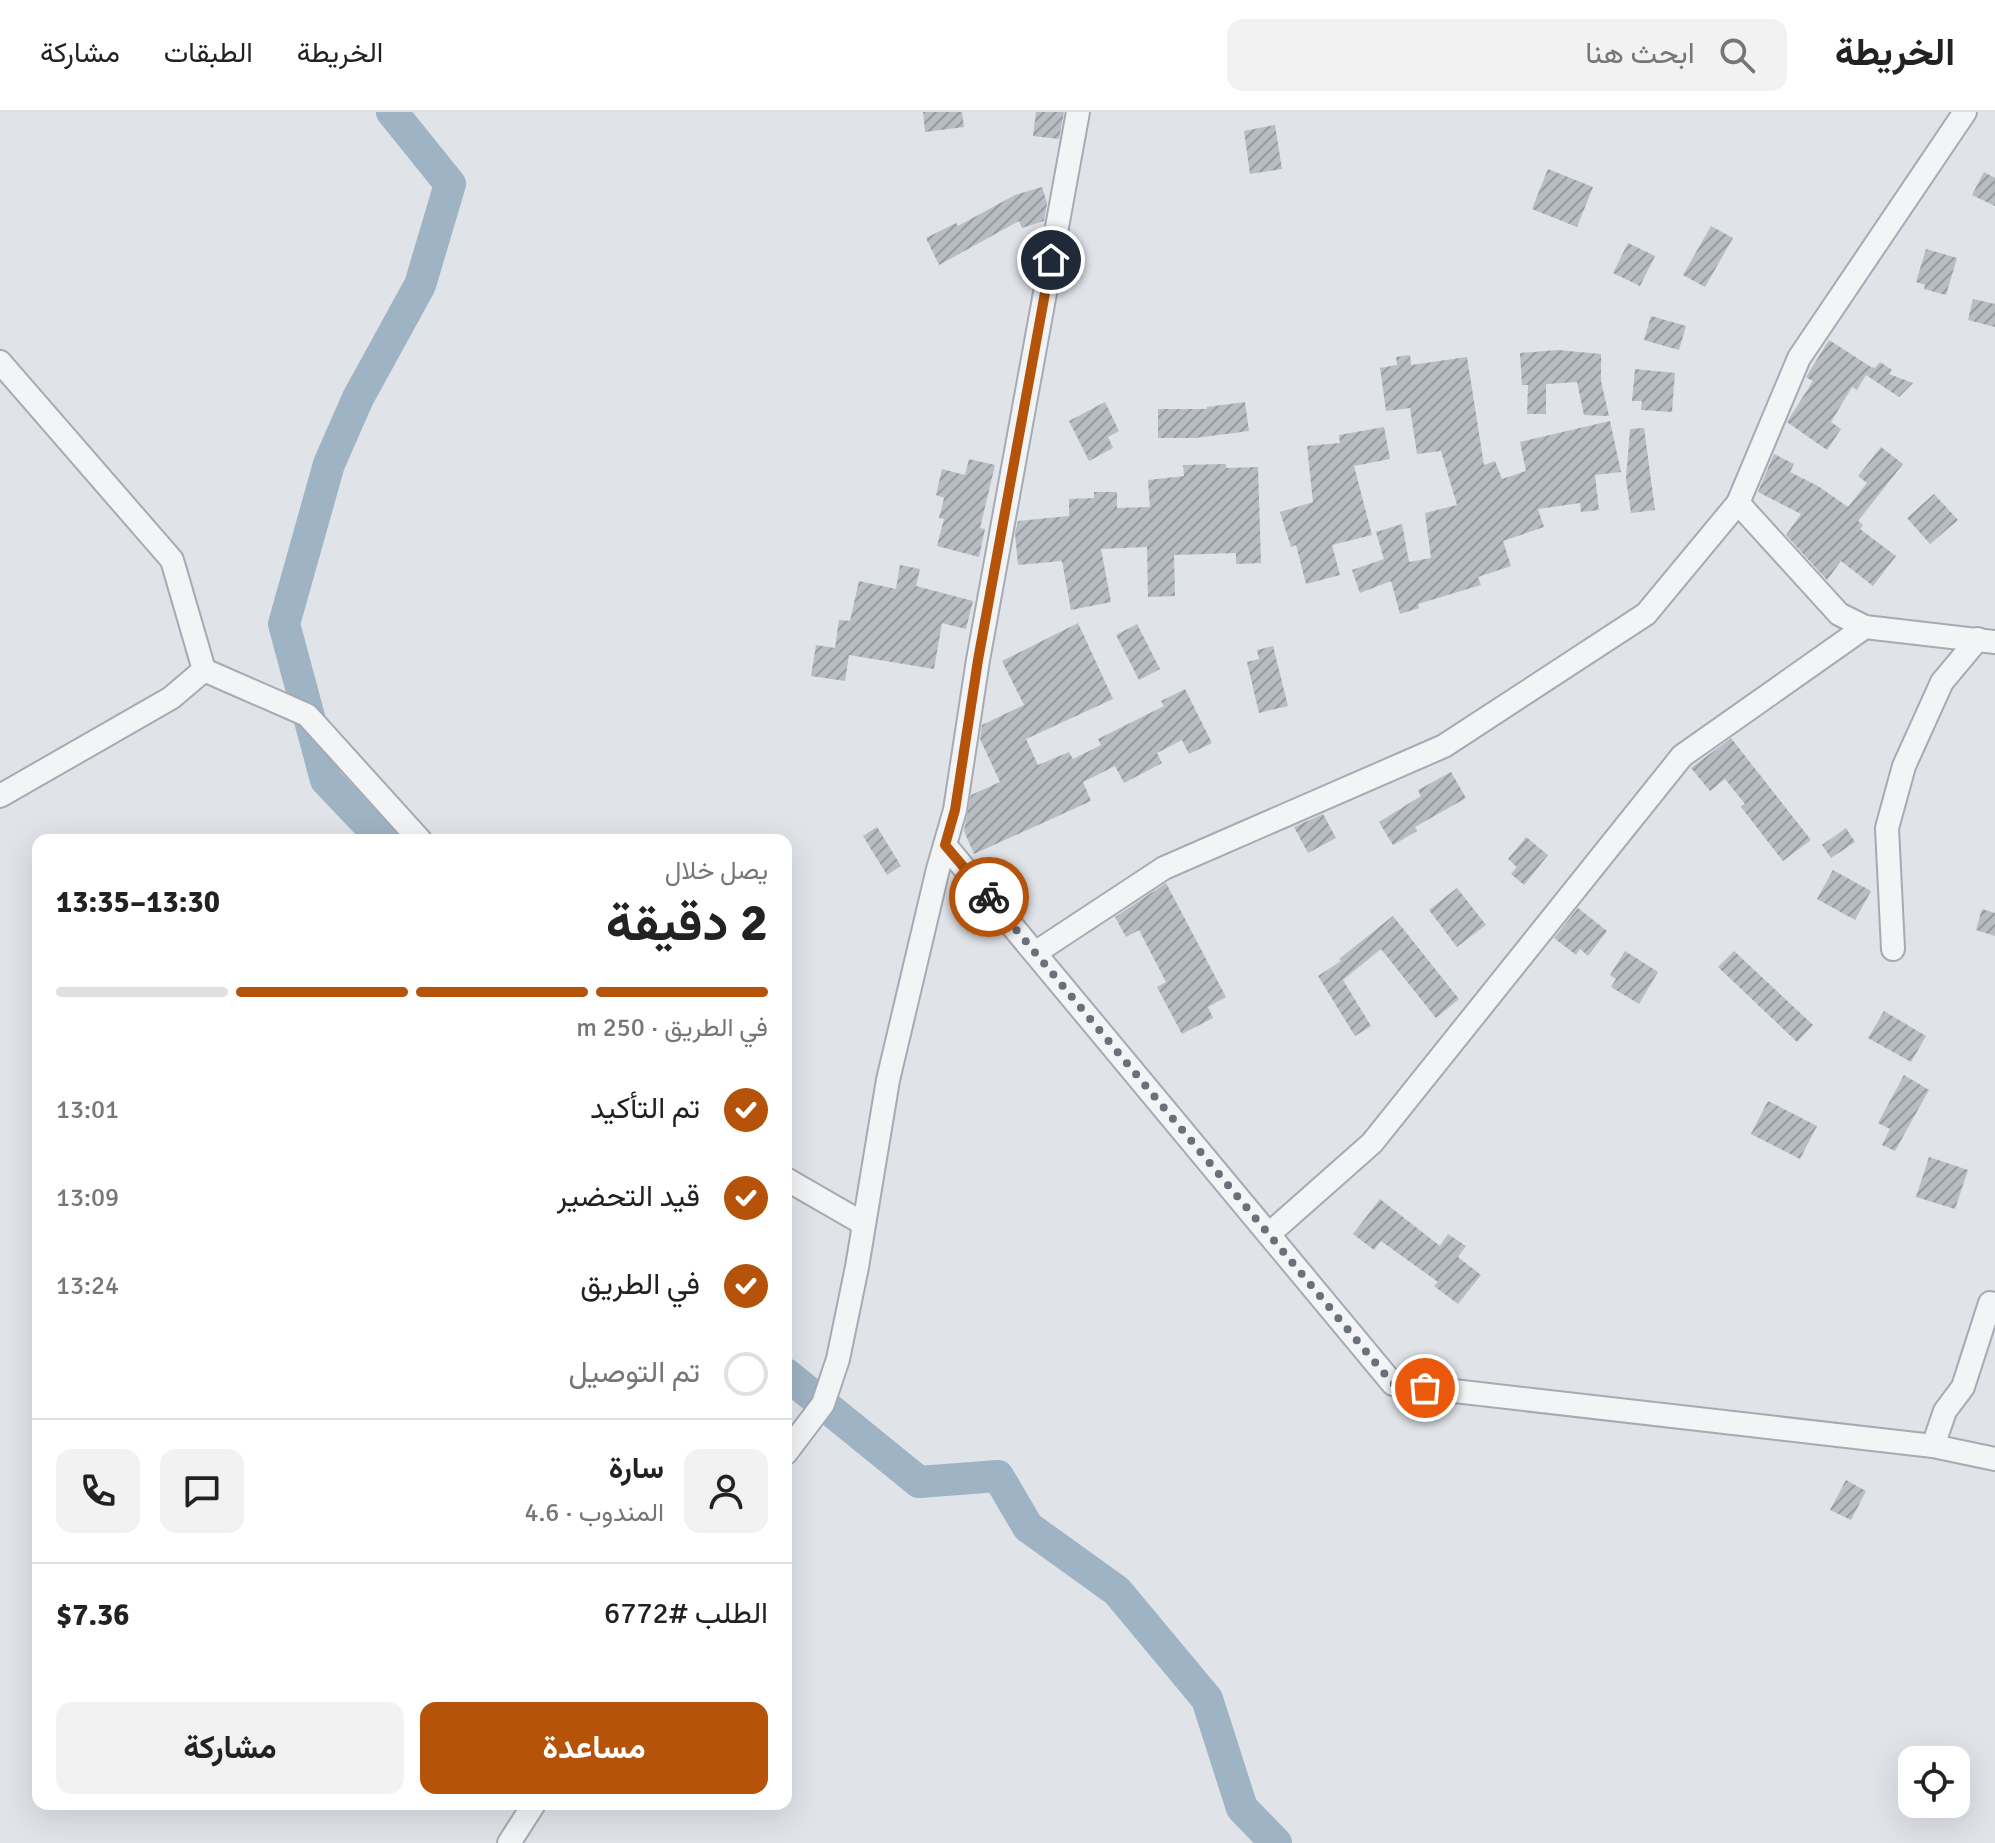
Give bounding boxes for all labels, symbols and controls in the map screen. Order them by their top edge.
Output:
search box [1227,19,1787,91]
text: الخريطة [1835,29,1955,76]
icon: search [1715,33,1759,77]
text: ابحث هنا [1585,35,1695,72]
text: مشاركة [40,36,120,70]
text: الطبقات [164,36,253,70]
text: الخريطة [297,36,383,70]
pin [1017,226,1085,294]
icon: home [1029,238,1073,282]
text: يصل خلال [665,855,768,887]
courier [949,857,1029,937]
icon: bike [967,875,1011,919]
text: 13:30–13:35 [56,884,220,921]
text: 2 دقيقة [606,891,768,955]
text: في الطريق · 250 m [576,1012,768,1044]
icon: check [724,1088,768,1132]
text: تم التأكيد [590,1090,700,1127]
text: 13:01 [56,1094,119,1126]
icon: check [724,1176,768,1220]
text: قيد التحضير [557,1178,700,1215]
text: 13:09 [56,1182,119,1214]
icon: check [724,1264,768,1308]
text: في الطريق [580,1266,700,1303]
text: 13:24 [56,1270,119,1302]
text: تم التوصيل [568,1354,700,1391]
pin [1391,1354,1459,1422]
icon: bag [1403,1366,1447,1410]
button: phone [56,1449,140,1533]
button: chat [160,1449,244,1533]
button: person [684,1449,768,1533]
text: سارة [609,1450,664,1487]
text: المندوب · 4.6 [524,1497,664,1529]
text: الطلب #6772 [604,1595,768,1632]
text: $7.36 [56,1597,129,1634]
button: مشاركة [56,1702,404,1794]
button: مساعدة [420,1702,768,1794]
map controls [1898,1746,1970,1818]
button: locate [1898,1746,1970,1818]

